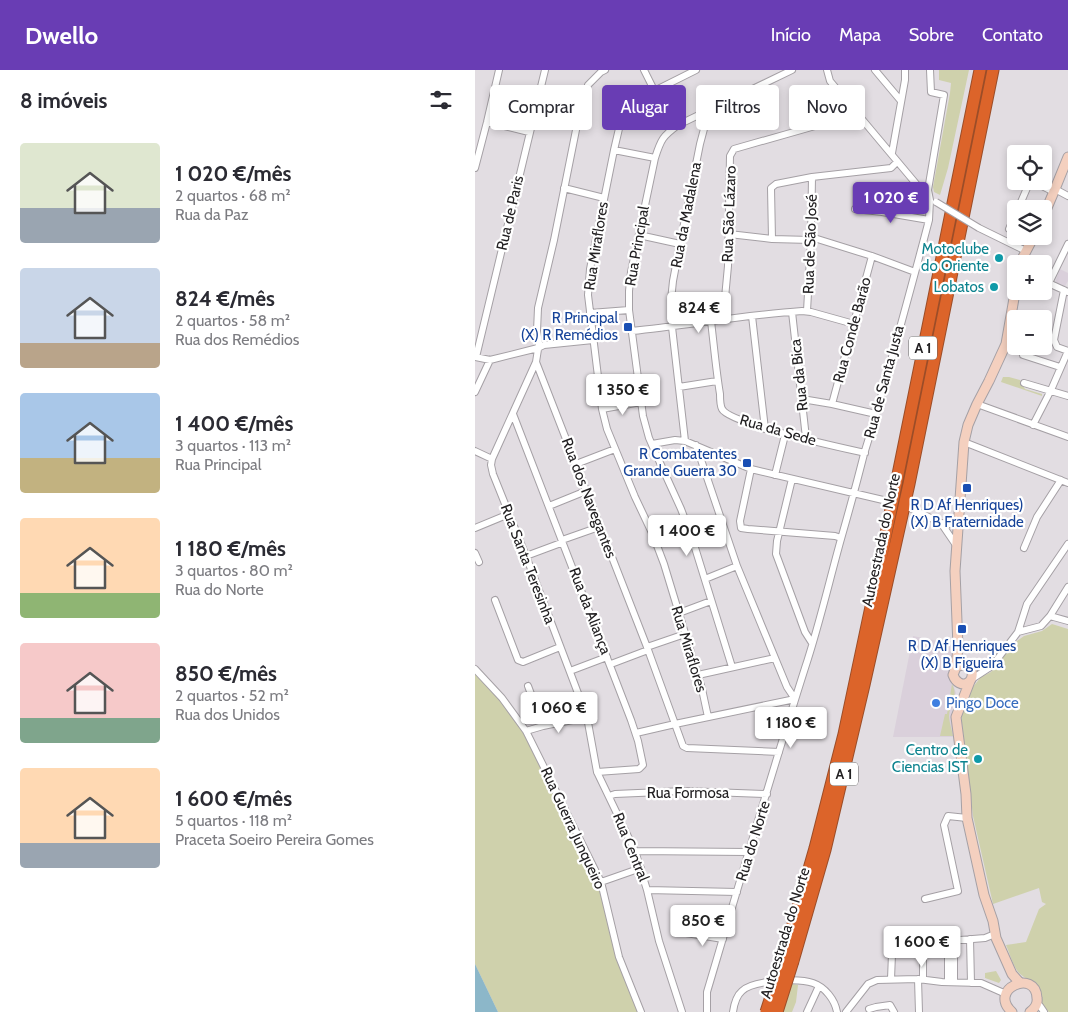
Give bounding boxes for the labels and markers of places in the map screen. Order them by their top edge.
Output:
pin: 1 020 € [845,182,937,224]
place label: Motoclube do Oriente [921,240,989,275]
marker: Motoclube do Oriente [993,252,1005,264]
place label: Lobatos [934,278,984,296]
marker: Lobatos [988,281,1000,293]
pin: 824 € [664,292,734,334]
place label: R Principal (X) R Remédios [521,309,618,344]
marker: R Principal (X) R Remédios [622,321,634,333]
pin: 1 350 € [577,374,669,416]
place label: R Combatentes Grande Guerra 30 [623,445,737,480]
marker: R Combatentes Grande Guerra 30 [741,457,753,469]
marker: R D Af Henriques) (X) B Fraternidade [961,482,973,494]
place label: R D Af Henriques) (X) B Fraternidade [910,496,1024,531]
pin: 1 400 € [641,514,733,557]
marker: R D Af Henriques (X) B Figueira [956,623,968,635]
place label: R D Af Henriques (X) B Figueira [908,637,1016,672]
pin: 1 060 € [513,692,605,734]
place label: Pingo Doce [946,694,1019,712]
marker: Pingo Doce [930,697,942,709]
pin: 1 180 € [745,706,837,749]
place label: Centro de Ciencias IST [892,741,968,776]
marker: Centro de Ciencias IST [972,753,984,765]
pin: 850 € [668,904,738,947]
pin: 1 600 € [876,926,968,968]

